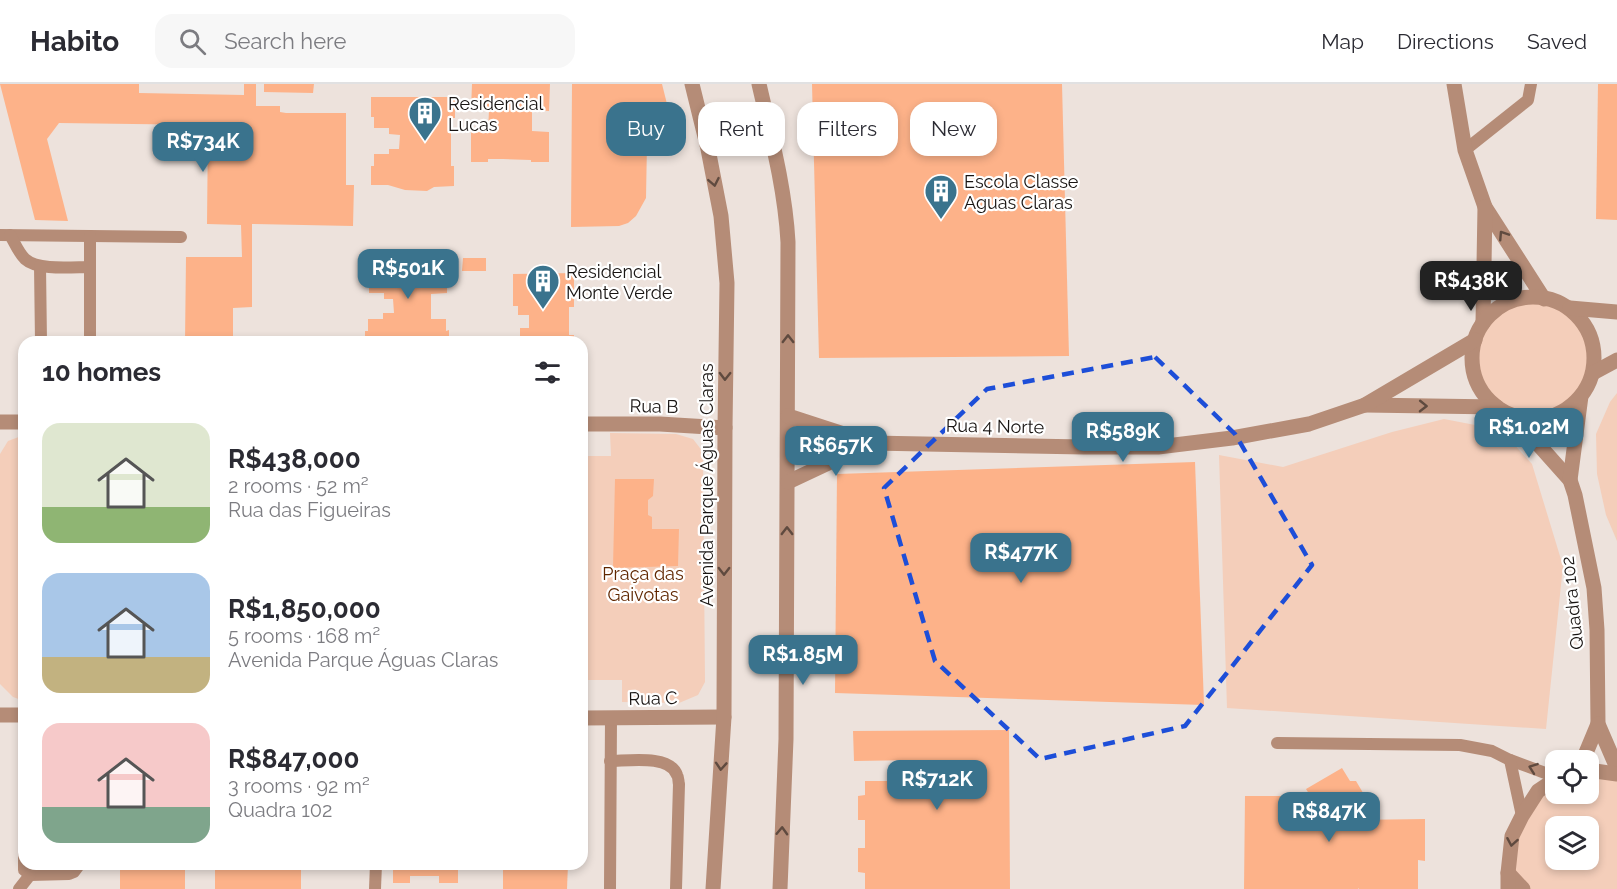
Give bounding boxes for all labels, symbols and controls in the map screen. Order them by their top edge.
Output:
search box [155,14,575,68]
text: Habito [30,25,119,58]
icon: search [176,25,209,58]
text: Search here [224,28,346,54]
text: Map [1321,29,1364,54]
text: Directions [1397,29,1494,54]
text: Saved [1527,29,1587,54]
place label: Residencial Lucas [448,93,544,135]
building icon: Residencial Lucas [407,95,443,142]
chip: Buy [606,102,686,156]
chip: Rent [698,102,785,156]
chip: Filters [797,102,898,156]
chip: New [910,102,997,156]
pin: R$734K [154,122,252,173]
text: R$734K [166,129,240,153]
place label: Escola Classe Aguas Claras [964,171,1079,213]
building icon: Escola Classe Aguas Claras [923,173,959,220]
one-way arrow [707,177,720,187]
one-way arrow [1499,231,1511,241]
pin: R$501K [359,249,457,300]
text: R$501K [372,256,444,280]
place label: Residencial Monte Verde [566,261,673,303]
pin: R$438K [1422,261,1520,312]
building icon: Residencial Monte Verde [525,263,561,310]
text: R$438K [1434,268,1508,292]
one-way arrow [782,335,794,344]
icon: filters [531,356,564,389]
text: 10 homes [42,357,161,387]
street label: Avenida Parque Águas Claras [695,363,717,607]
one-way arrow [719,372,732,381]
street label: Rua B [629,395,679,417]
one-way arrow [1419,400,1428,412]
pin: R$1.02M [1474,408,1584,459]
pin: R$589K [1074,412,1172,463]
street label: Rua 4 Norte [946,415,1045,437]
text: R$1.02M [1488,415,1570,439]
text: R$589K [1086,419,1160,443]
pin: R$657K [787,426,885,477]
text: R$657K [799,433,873,457]
text: R$438,000 [228,444,361,474]
icon: home [90,447,162,519]
text: 2 rooms · 52 m² [228,474,369,498]
text: Rua das Figueiras [228,498,391,522]
one-way arrow [781,526,793,535]
pin: R$477K [972,533,1070,584]
text: R$477K [984,540,1058,564]
street label: Quadra 102 [1557,555,1587,651]
park label: Praça das Gaivotas [602,563,684,605]
one-way arrow [718,566,730,575]
text: R$1,850,000 [228,594,381,624]
icon: home [90,597,162,669]
text: 5 rooms · 168 m² [228,624,380,648]
pin: R$1.85M [748,635,858,686]
text: R$1.85M [763,642,843,666]
text: Avenida Parque Águas Claras [228,648,498,672]
street label: Rua C [628,687,678,709]
text: R$847,000 [228,744,359,774]
icon: home [90,747,162,819]
map controls [1545,750,1599,870]
button: locate [1545,750,1599,804]
pin: R$712K [888,760,986,811]
one-way arrow [715,761,728,770]
one-way arrow [1528,763,1538,776]
text: R$712K [901,767,973,791]
text: 3 rooms · 92 m² [228,774,370,798]
pin: R$847K [1280,792,1378,843]
text: Quadra 102 [228,798,332,822]
text: R$847K [1292,799,1366,823]
button: layers [1545,816,1599,870]
one-way arrow [776,826,789,835]
one-way arrow [1506,837,1519,847]

